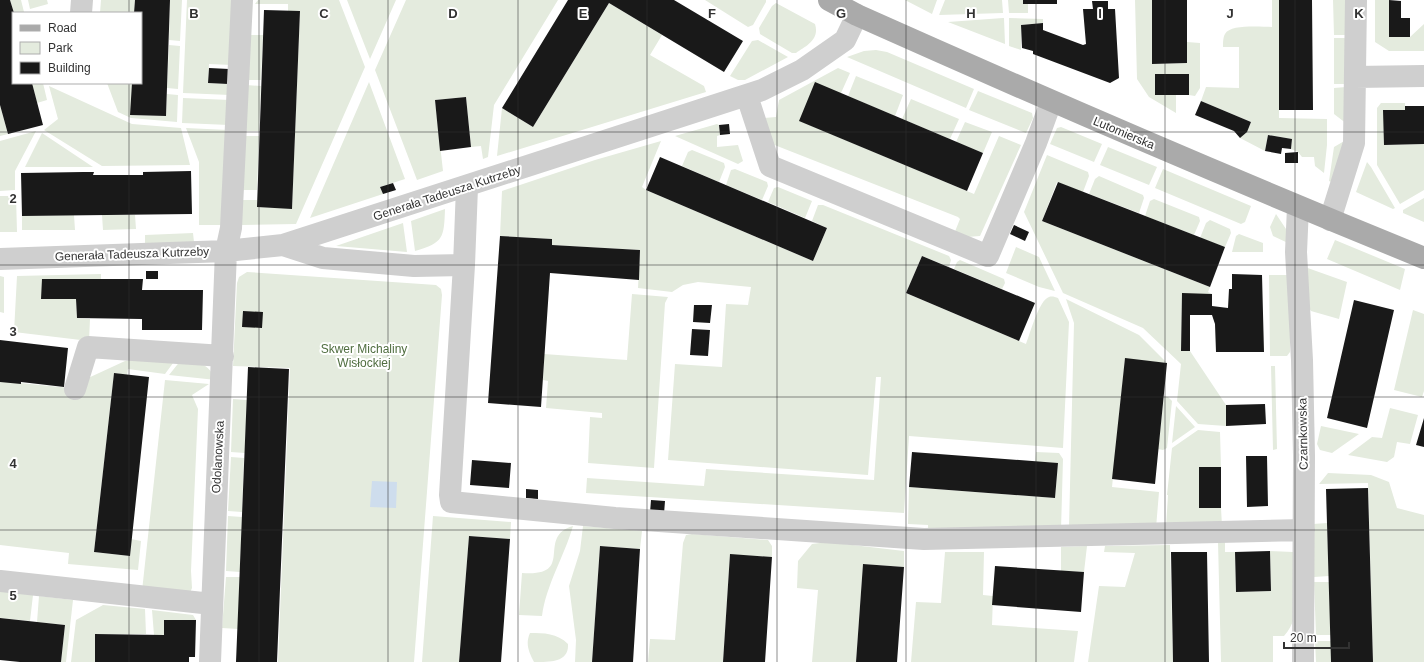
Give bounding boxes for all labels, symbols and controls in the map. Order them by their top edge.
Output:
text: B [189,6,199,21]
text: C [319,6,329,21]
text: D [448,6,458,21]
text: E [579,6,588,21]
text: F [708,6,716,21]
text: G [836,6,846,21]
text: H [966,6,976,21]
text: I [1098,6,1102,21]
text: J [1226,6,1234,21]
text: K [1354,6,1364,21]
legend [12,12,142,84]
text: Road [48,21,77,35]
text: Park [48,41,74,55]
text: Building [48,61,91,75]
street label: Lutomierska [1091,114,1157,152]
street label: Generała Tadeusza Kutrzeby [371,162,523,224]
text: 2 [9,191,17,206]
street label: Generała Tadeusza Kutrzeby [55,244,209,264]
text: 3 [9,324,17,339]
park label: Skwer Michaliny Wisłockiej [321,342,407,370]
street label: Czarnkowska [1295,398,1311,470]
street label: Odolanowska [209,420,227,494]
text: 4 [9,456,17,471]
text: 5 [9,588,17,603]
scale bar [1284,624,1349,650]
text: 20 m [1290,631,1317,645]

